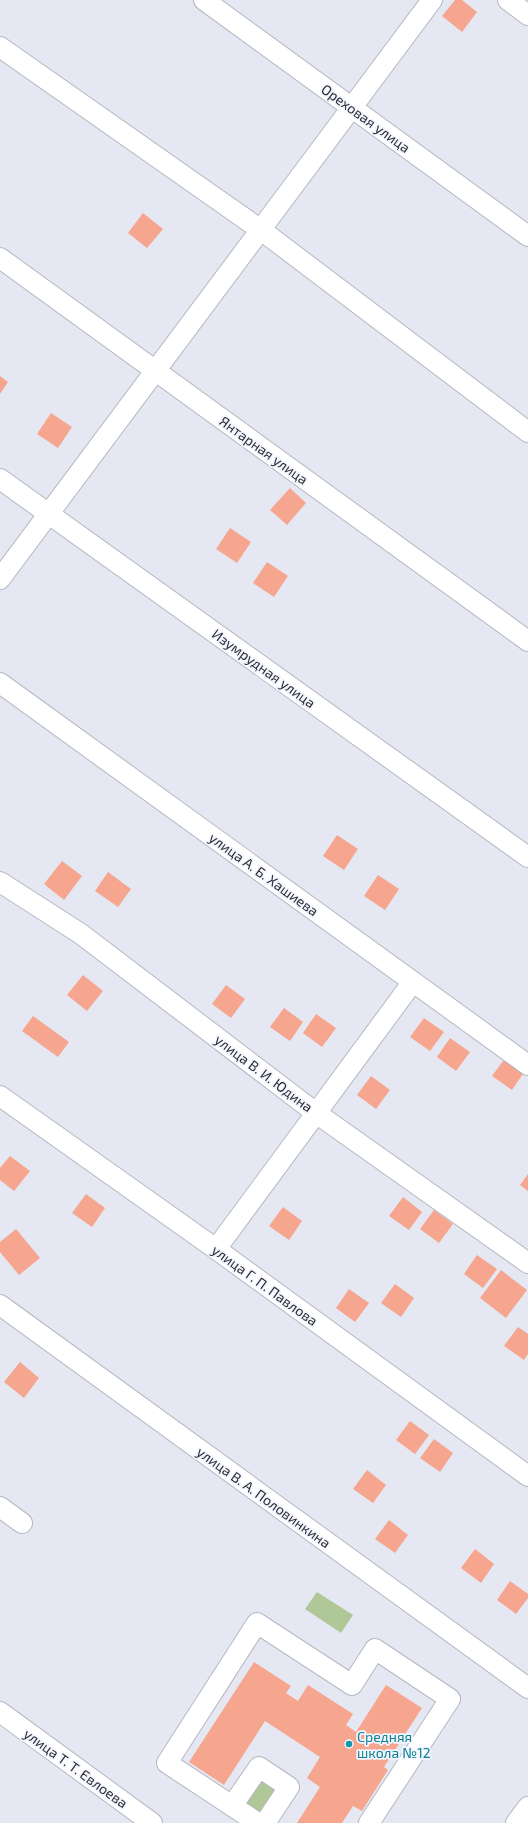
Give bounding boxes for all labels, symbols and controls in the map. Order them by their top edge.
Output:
street label: Ореховая улица [318,80,414,156]
street label: Янтарная улица [216,412,312,488]
street label: Изумрудная улица [209,625,319,711]
street label: улица А. Б. Хашиева [206,829,322,919]
street label: улица В. И. Юдина [212,1031,316,1115]
street label: улица Г. П. Павлова [209,1241,321,1329]
street label: улица В. А. Половинкина [194,1443,334,1551]
street label: улица Т. Т. Евлоева [21,1725,131,1811]
place label: Средняя школа №12 [357,1728,431,1761]
marker: Средняя школа №12 [344,1739,354,1749]

